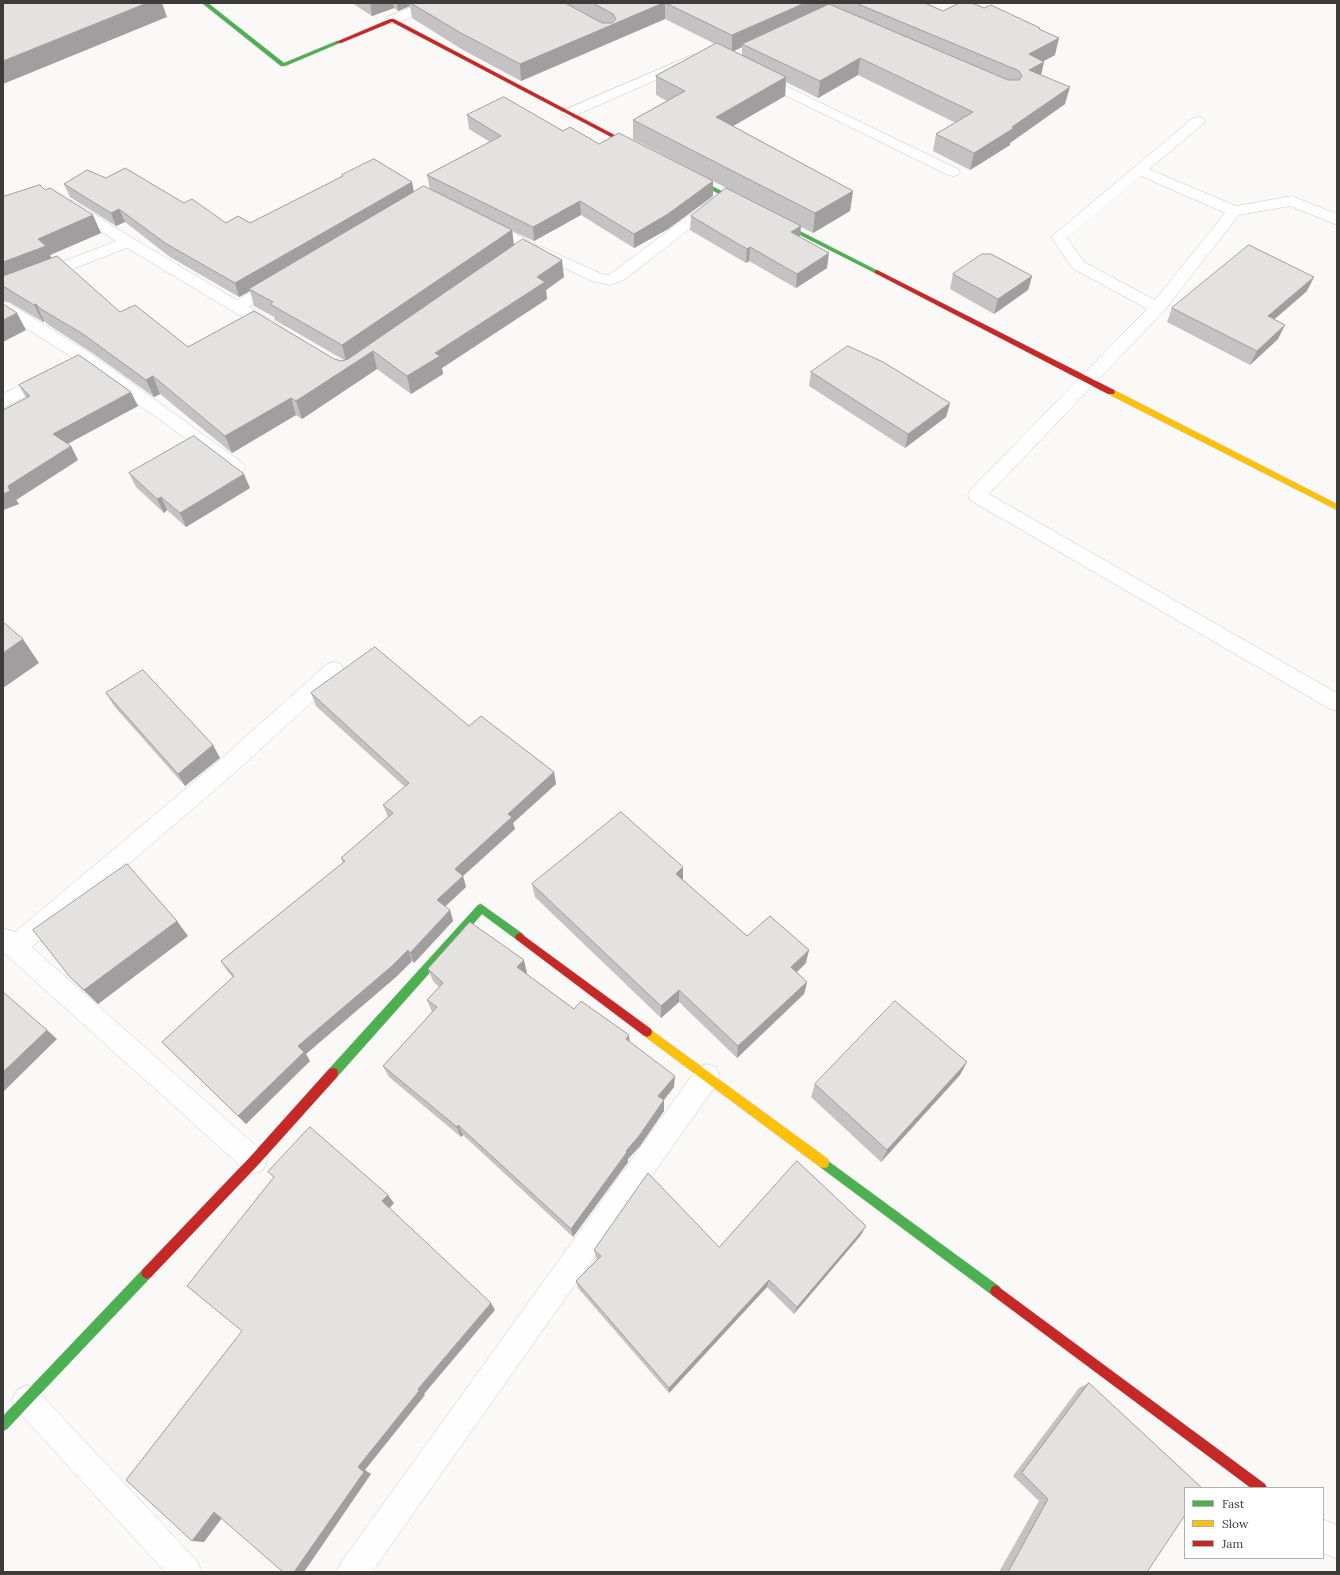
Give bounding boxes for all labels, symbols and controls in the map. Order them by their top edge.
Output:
legend [1184,1487,1324,1559]
text: Fast [1222,1496,1245,1511]
text: Slow [1222,1516,1249,1531]
text: Jam [1222,1536,1243,1551]

